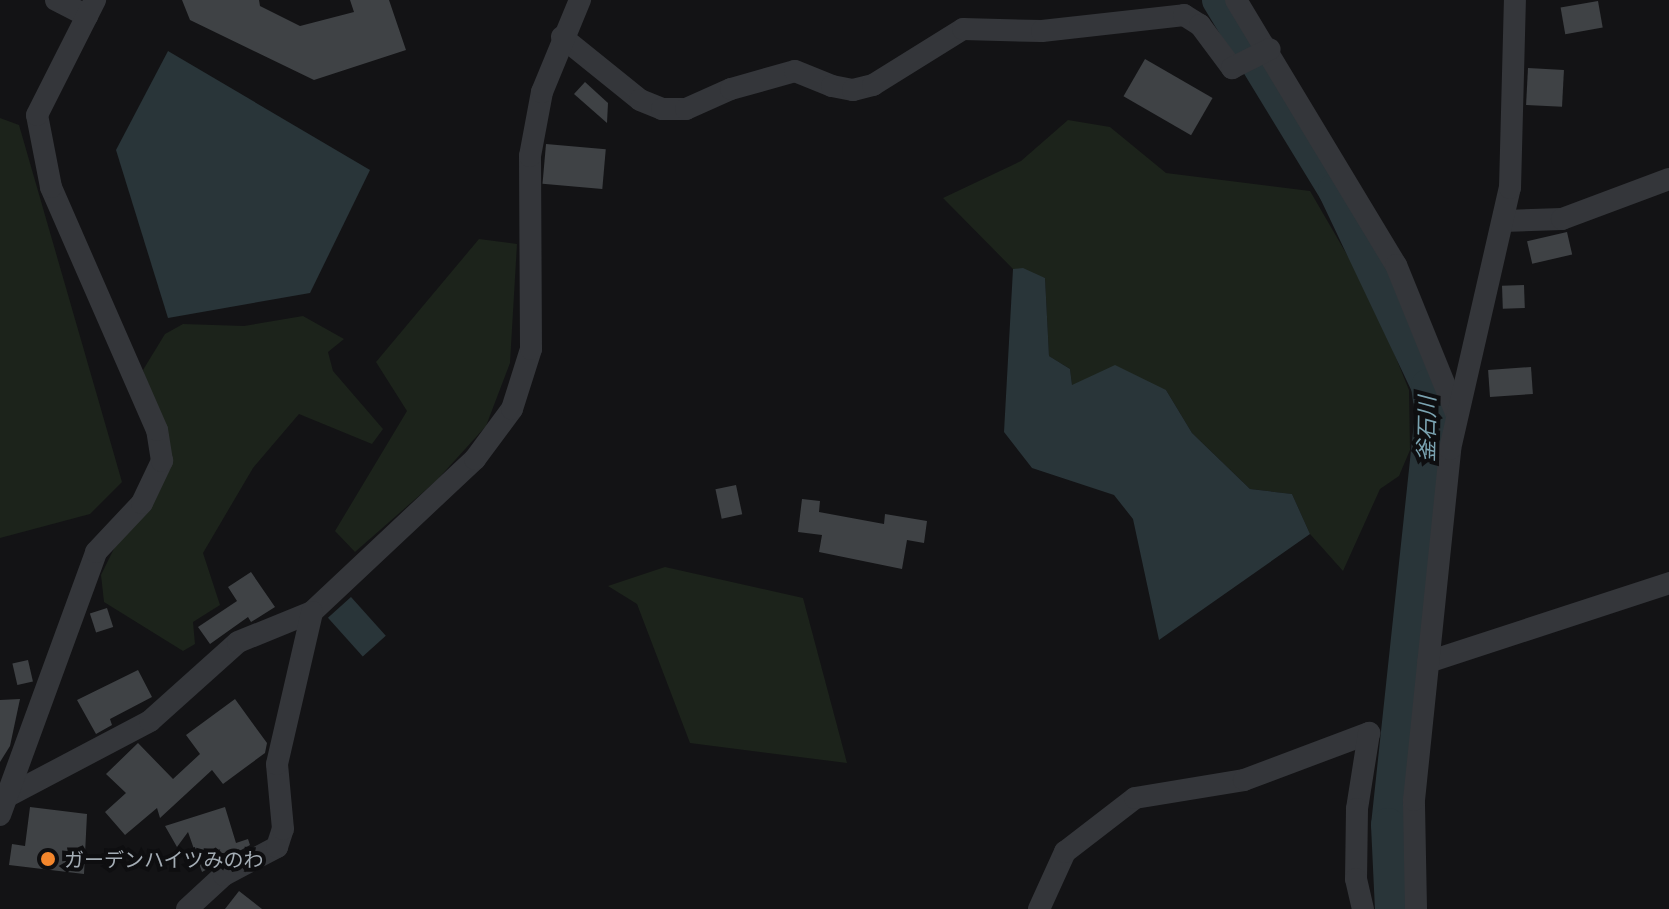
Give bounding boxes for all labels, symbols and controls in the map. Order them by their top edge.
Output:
water label: 釜石川 [1412,396,1440,462]
place label: ガーデンハイツみのわ [64,847,264,871]
marker: ガーデンハイツみのわ [39,850,57,868]

